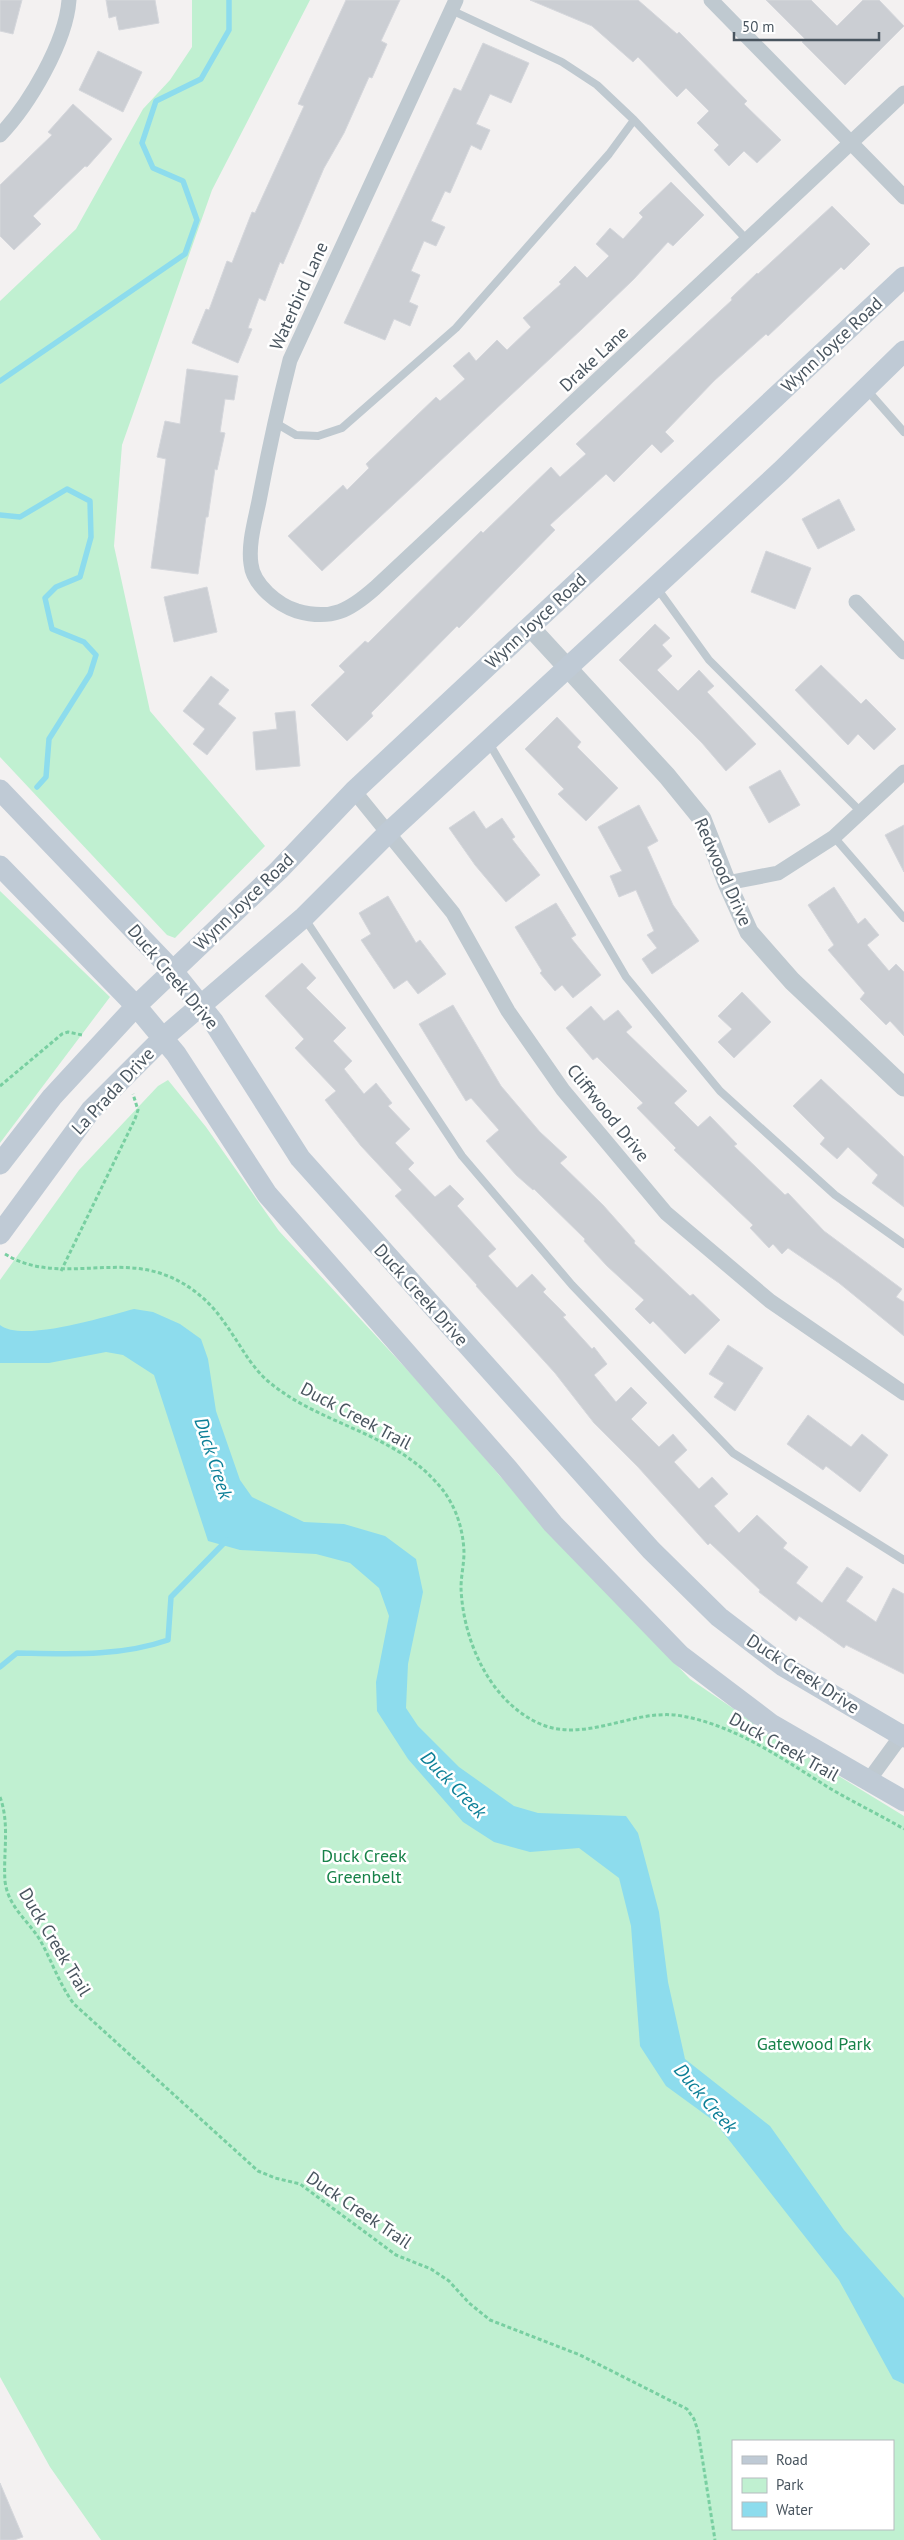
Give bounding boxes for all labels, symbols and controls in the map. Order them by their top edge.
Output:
scale bar [734,10,879,42]
text: 50 m [742,17,775,36]
street label: Waterbird Lane [264,238,333,354]
street label: Wynn Joyce Road [776,292,887,397]
street label: Drake Lane [554,321,633,396]
street label: Wynn Joyce Road [480,568,591,673]
street label: Redwood Drive [689,814,758,929]
street label: Wynn Joyce Road [189,848,298,955]
street label: Duck Creek Drive [123,920,224,1034]
street label: La Prada Drive [66,1042,159,1139]
street label: Cliffwood Drive [562,1059,655,1166]
street label: Duck Creek Drive [369,1239,473,1351]
street label: Duck Creek Trail [297,1377,416,1455]
water label: Duck Creek [189,1414,239,1503]
street label: Duck Creek Drive [743,1629,864,1719]
street label: Duck Creek Trail [725,1707,844,1787]
water label: Duck Creek [416,1745,493,1824]
park label: Duck Creek Greenbelt [321,1844,407,1888]
street label: Duck Creek Trail [14,1883,97,2001]
park label: Gatewood Park [757,2032,872,2055]
water label: Duck Creek [669,2058,744,2139]
street label: Duck Creek Trail [302,2166,417,2254]
legend [732,2440,894,2530]
text: Road [776,2450,808,2469]
text: Park [776,2475,804,2494]
text: Water [776,2500,813,2519]

